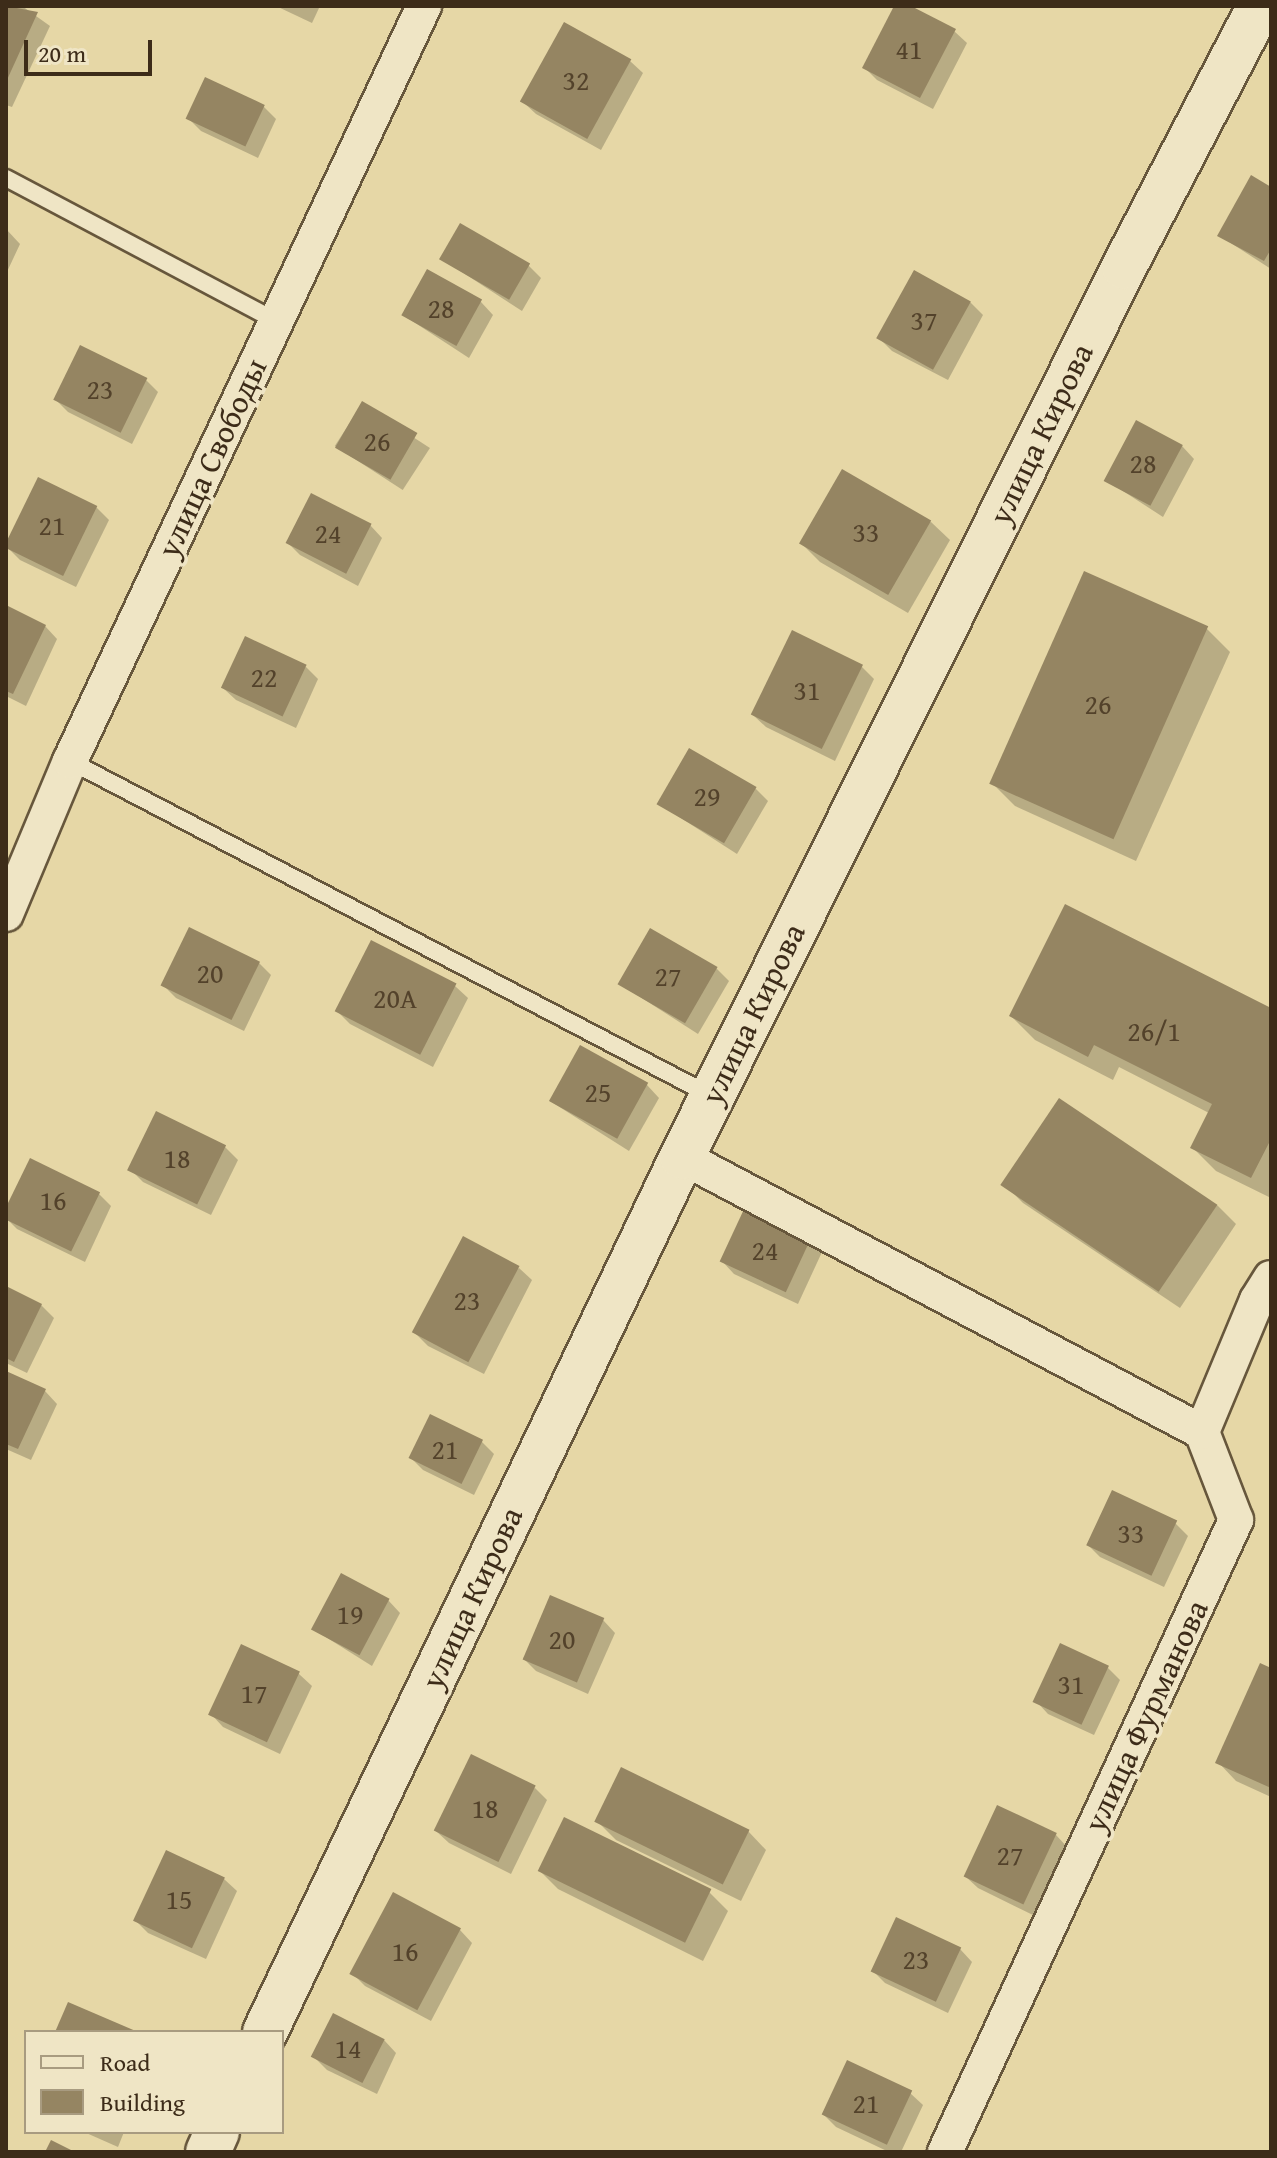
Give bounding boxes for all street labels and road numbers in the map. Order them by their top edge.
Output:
street label: улица Кирова [981,337,1101,531]
street label: улица Свободы [149,352,275,564]
street label: улица Кирова [693,917,813,1111]
street label: улица Кирова [413,1501,531,1695]
street label: улица Фурманова [1075,1594,1217,1838]

